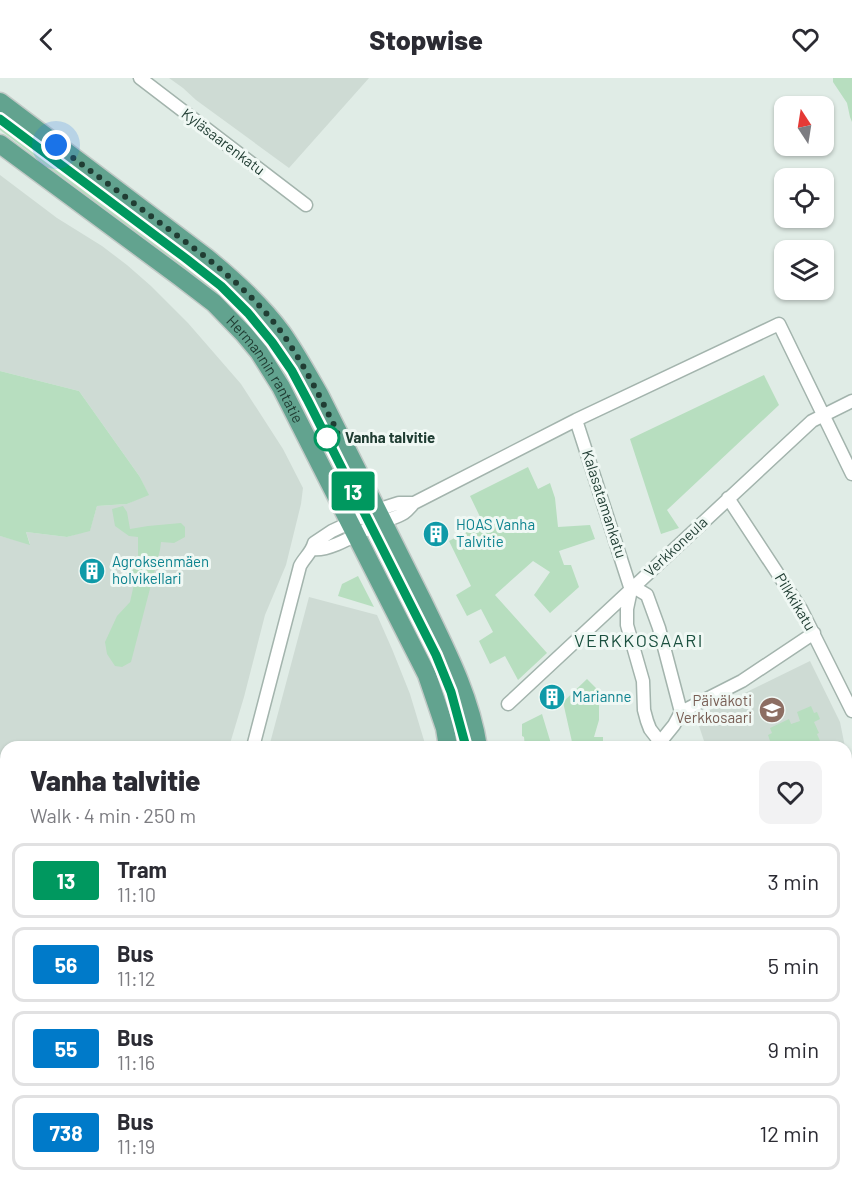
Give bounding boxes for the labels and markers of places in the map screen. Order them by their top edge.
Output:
marker: Vanha talvitie [314,425,340,451]
place label: Vanha talvitie [345,428,435,446]
place label: HOAS Vanha Talvitie [456,515,535,550]
building icon: HOAS Vanha Talvitie [421,519,451,549]
place label: Agroksenmäen holvikellari [112,552,209,587]
building icon: Agroksenmäen holvikellari [77,556,107,586]
building icon: Marianne [537,682,567,712]
place label: Marianne [572,687,631,705]
place label: Päiväkoti Verkkosaari [676,691,752,726]
school or university icon: Päiväkoti Verkkosaari [757,695,787,725]

